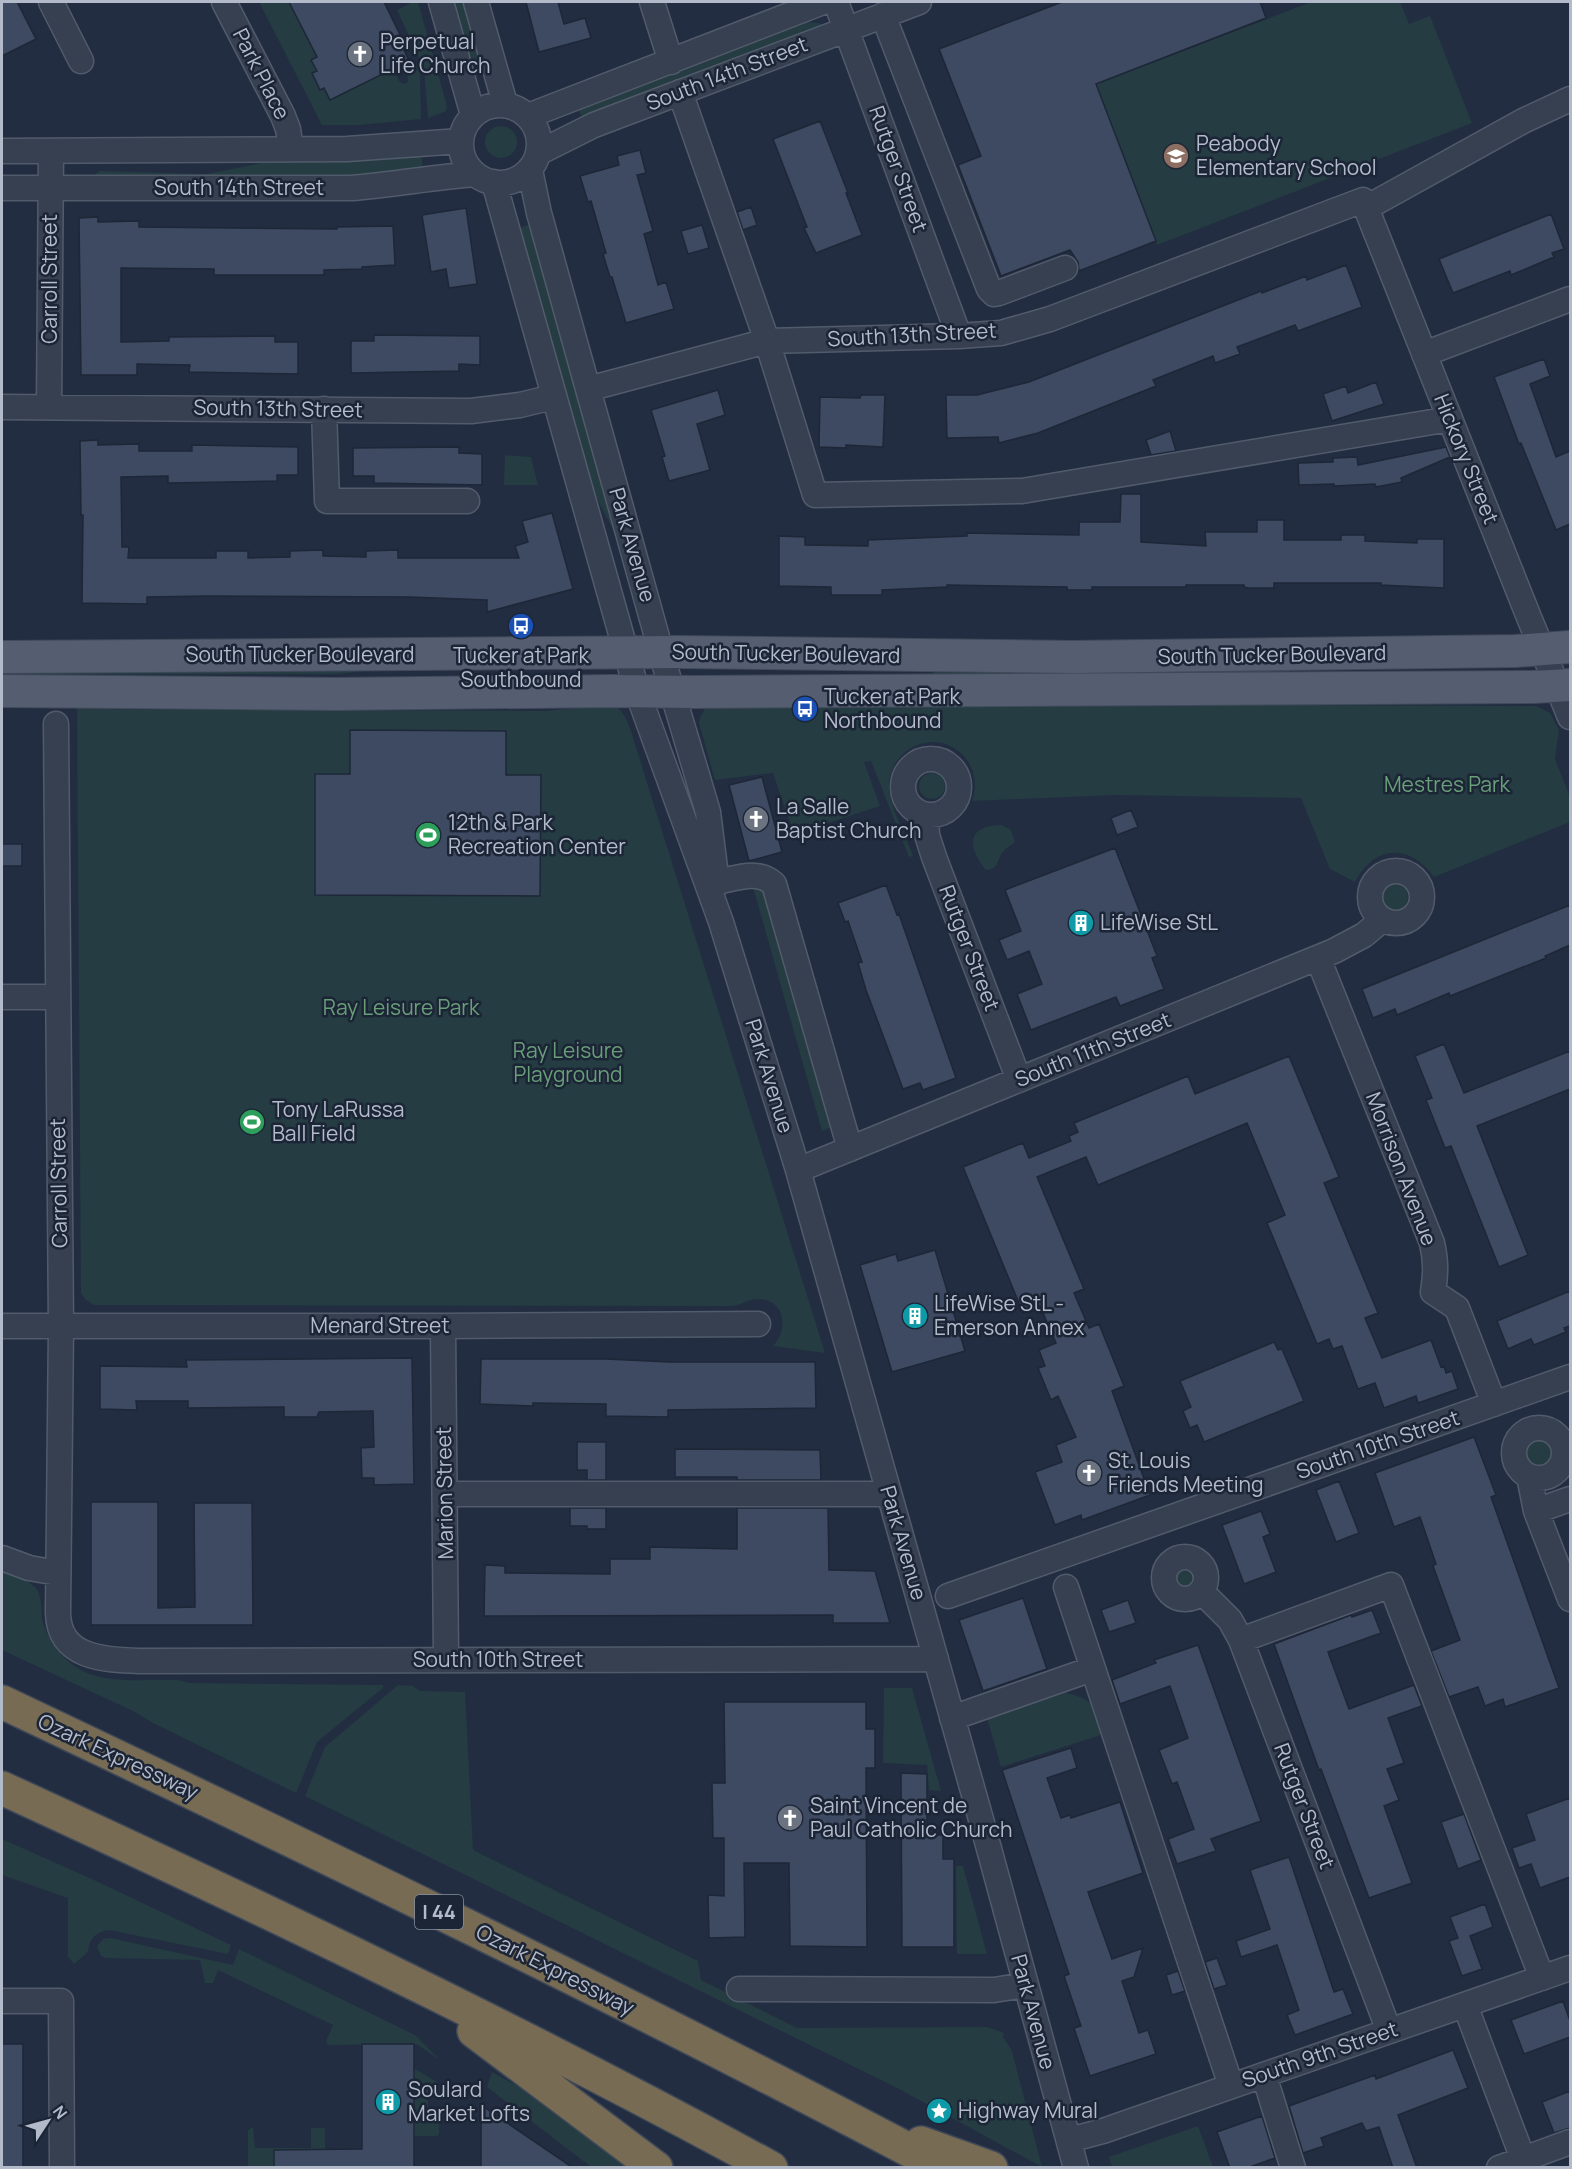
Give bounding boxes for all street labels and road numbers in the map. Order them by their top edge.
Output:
street label: Park Place [227,23,297,124]
street label: South 14th Street [642,29,811,117]
street label: Rutger Street [863,102,935,236]
street label: South 14th Street [154,173,324,201]
street label: Carroll Street [35,214,63,344]
street label: South 13th Street [827,316,997,352]
street label: Hickory Street [1428,389,1506,528]
street label: South 13th Street [193,393,363,423]
street label: Park Avenue [603,484,663,605]
street label: South Tucker Boulevard [671,637,901,669]
street label: South Tucker Boulevard [1157,638,1387,670]
street label: South Tucker Boulevard [186,640,414,668]
street label: Rutger Street [933,881,1007,1014]
street label: South 11th Street [1010,1005,1175,1093]
street label: Park Avenue [739,1015,801,1136]
street label: Morrison Avenue [1360,1088,1444,1249]
street label: Carroll Street [43,1118,73,1248]
street label: Menard Street [310,1311,450,1339]
street label: South 10th Street [1292,1403,1463,1485]
street label: Marion Street [429,1427,459,1560]
street label: Park Avenue [874,1482,934,1603]
street label: South 10th Street [413,1645,583,1673]
street label: Ozark Expressway [34,1707,203,1806]
street label: Rutger Street [1268,1739,1342,1872]
road number: I 44 [415,1895,463,1929]
street label: Ozark Expressway [472,1917,639,2021]
street label: Park Avenue [1005,1951,1063,2072]
street label: South 9th Street [1238,2014,1401,2094]

